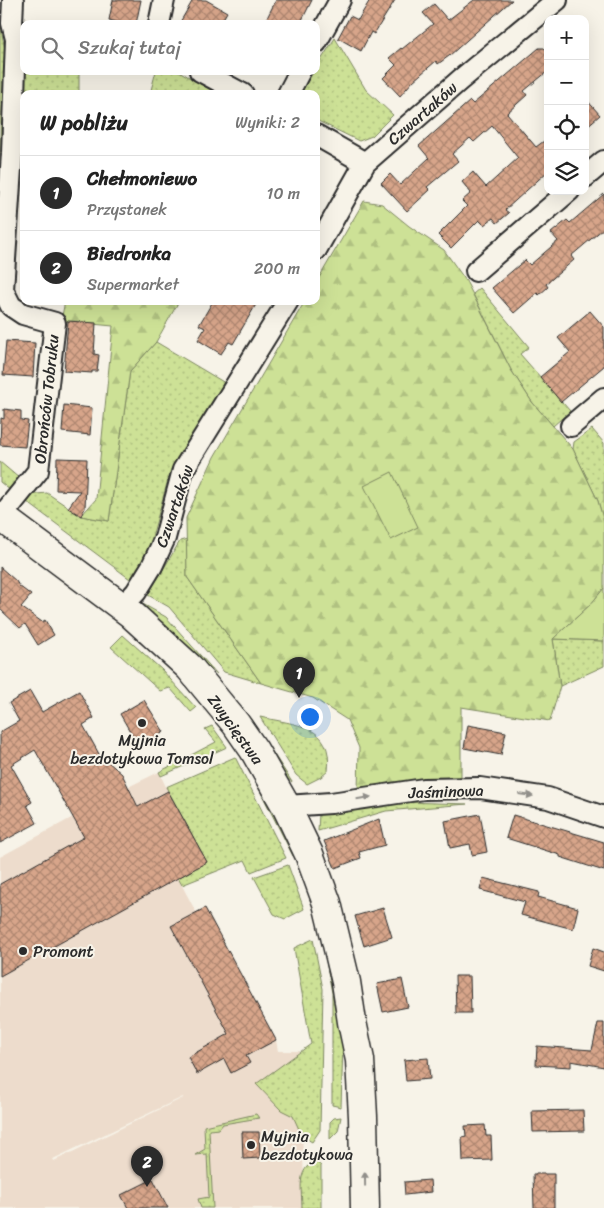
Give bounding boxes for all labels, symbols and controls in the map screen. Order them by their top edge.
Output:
map controls [544,15,589,195]
button: + [544,15,589,60]
search box [20,20,320,75]
text: Szukaj tutaj [78,31,181,64]
icon: search [38,34,66,62]
button: − [544,60,589,105]
street label: Czwartaków [380,74,464,153]
text: W pobliżu [40,104,128,142]
button: locate [544,105,589,150]
text: Wyniki: 2 [235,108,300,137]
button: layers [544,150,589,195]
text: Chełmoniewo [87,162,197,195]
text: 1 [53,179,59,208]
text: 10 m [267,179,300,208]
text: Przystanek [87,195,167,224]
text: Biedronka [87,237,171,270]
text: 2 [51,254,61,283]
text: 200 m [254,254,300,283]
text: Supermarket [87,270,179,299]
street label: Obrońców Tobruku [25,332,68,465]
street label: Czwartaków [147,461,202,552]
pin: 1 [283,657,315,698]
street label: Zwycięstwa [200,688,272,772]
your location [297,704,323,730]
marker: Myjnia bezdotykowa Tomsol [136,717,148,729]
place label: Myjnia bezdotykowa Tomsol [70,726,214,773]
street label: Jaśminowa [407,776,484,807]
one-way arrow [518,791,534,799]
one-way arrow [357,794,373,802]
place label: Promont [33,937,94,966]
marker: Promont [17,945,29,957]
place label: Myjnia bezdotykowa [261,1122,353,1169]
marker: Myjnia bezdotykowa [245,1139,257,1151]
pin: 2 [131,1146,163,1187]
one-way arrow [361,1171,369,1187]

